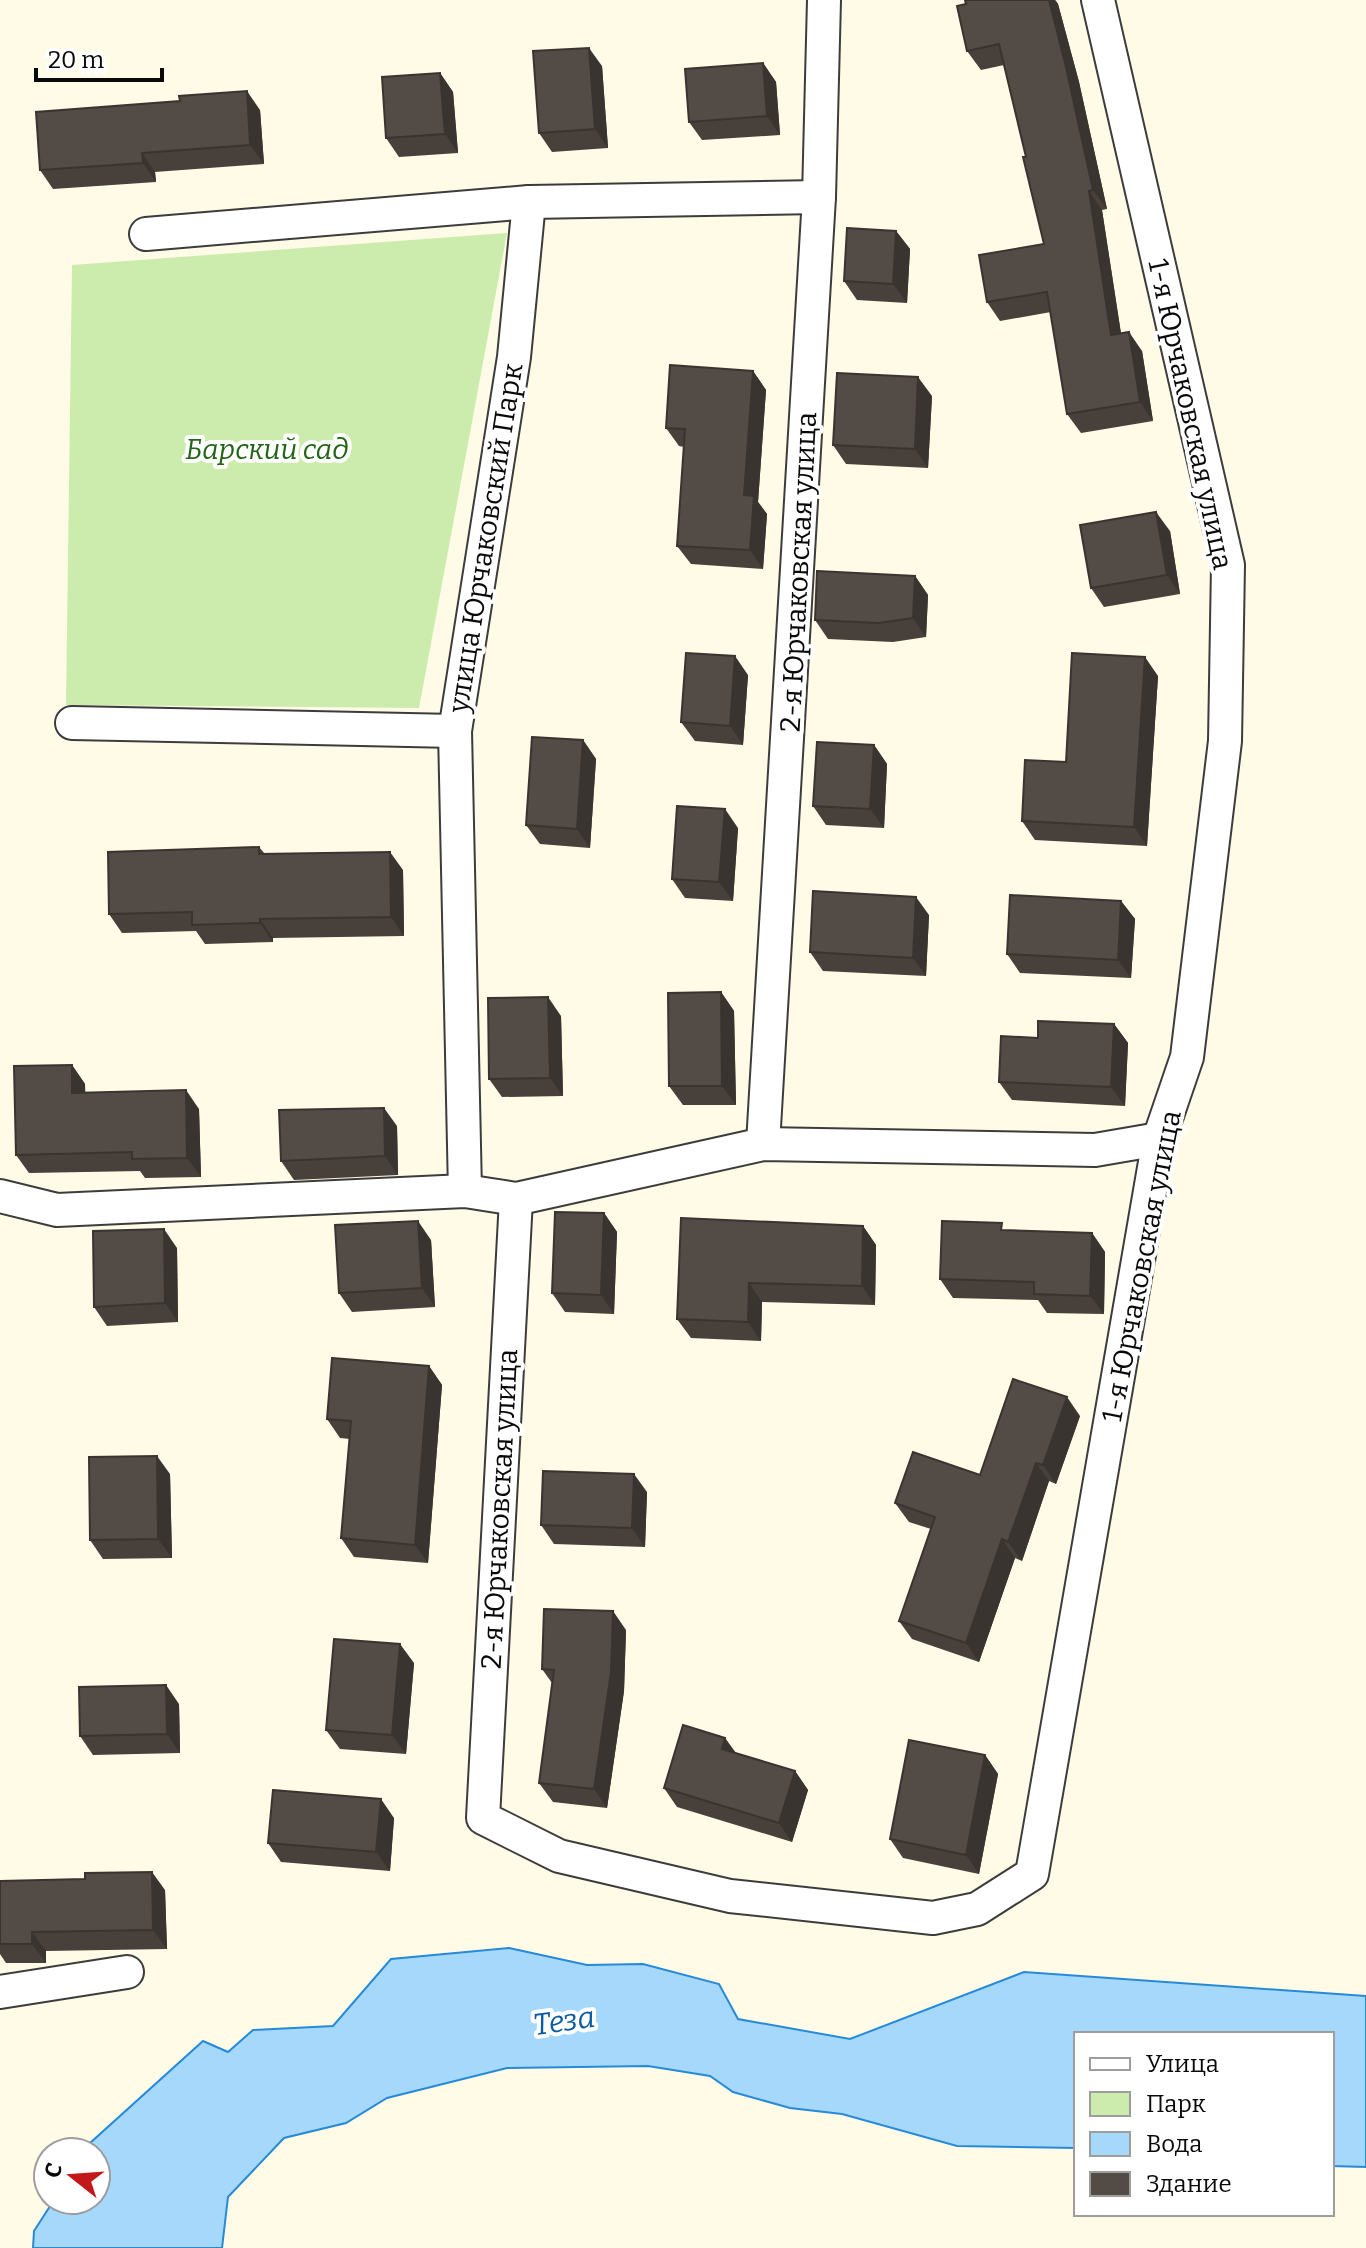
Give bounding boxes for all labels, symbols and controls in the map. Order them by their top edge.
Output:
scale bar [36,32,162,82]
text: 20 m [48,46,104,74]
street label: 1-я Юрчаковская улица [1141,256,1240,572]
street label: улица Юрчаковский Парк [441,360,530,716]
street label: 2-я Юрчаковская улица [774,411,823,733]
park label: Барский сад [185,433,349,466]
street label: 1-я Юрчаковская улица [1095,1108,1188,1425]
street label: 2-я Юрчаковская улица [475,1348,524,1670]
water label: Теза [531,1999,597,2043]
legend [1074,2032,1334,2216]
text: Улица [1146,2050,1219,2078]
text: Парк [1146,2090,1206,2118]
text: Вода [1146,2130,1202,2158]
north arrow [32,2136,112,2216]
text: С [38,2160,68,2181]
text: Здание [1146,2170,1232,2198]

